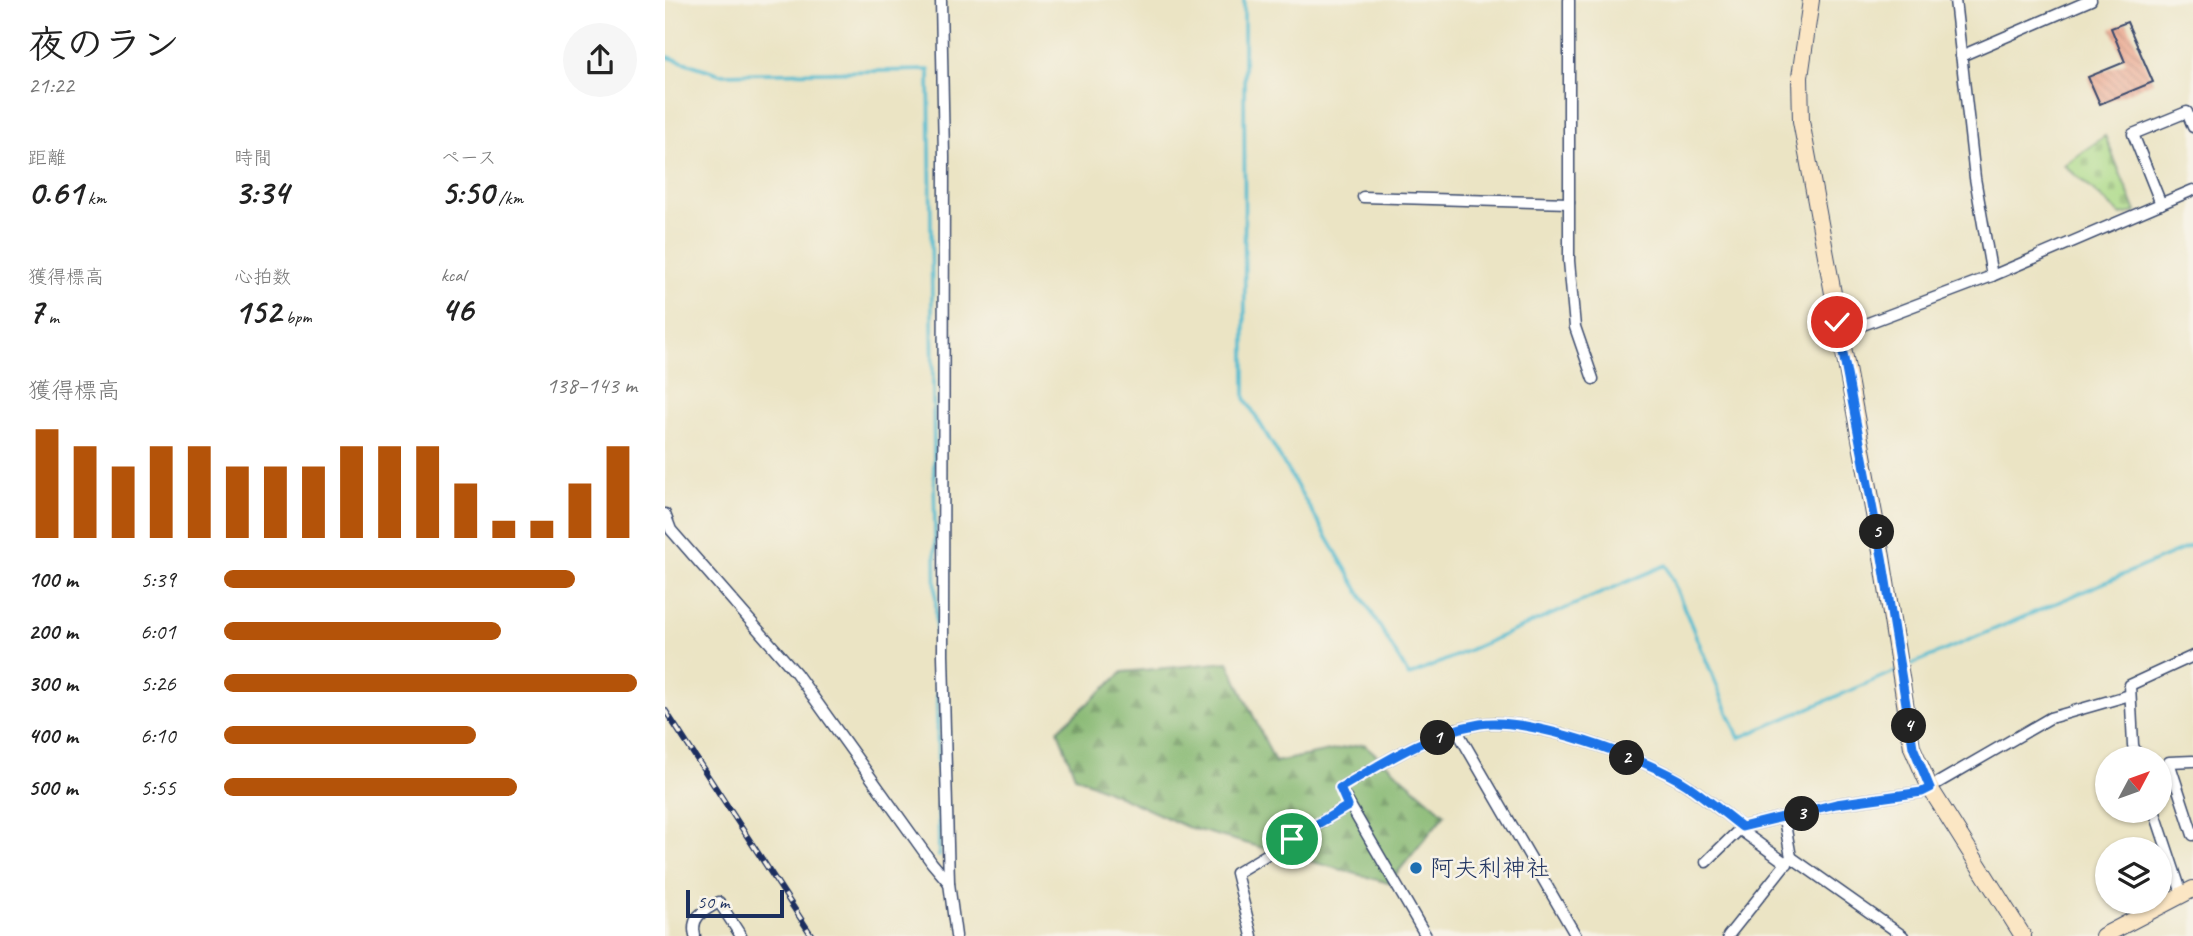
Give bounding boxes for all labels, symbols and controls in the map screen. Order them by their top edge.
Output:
text: 夜のラン [28,21,180,68]
button: share [563,23,637,97]
text: 21:22 [28,71,74,100]
text: 距離 [28,146,66,170]
text: 時間 [234,146,272,170]
text: ペース [441,146,497,170]
text: 0.61 [28,170,83,215]
text: 3:34 [234,170,289,215]
text: 5:50 [441,170,494,215]
text: km [83,186,106,210]
text: /km [494,186,523,210]
text: kcal [441,263,466,287]
text: 獲得標高 [28,265,104,289]
text: 心拍数 [234,265,291,289]
text: 46 [441,287,473,332]
text: 7 [28,289,44,334]
text: 152 [234,289,281,334]
pin [1807,292,1867,352]
icon: check [1818,303,1856,341]
text: m [44,305,59,329]
text: bpm [281,305,312,329]
text: 138–143 m [546,371,637,400]
text: 獲得標高 [28,376,120,405]
pin: 5 [1859,514,1895,550]
text: 5 [1872,519,1881,543]
text: 100 m [28,565,78,594]
text: 5:39 [140,565,176,594]
text: 200 m [28,617,78,646]
text: 6:01 [140,617,176,646]
text: 300 m [28,669,78,698]
text: 5:26 [140,669,176,698]
pin: 4 [1891,708,1927,744]
text: 4 [1904,713,1913,737]
pin: 1 [1421,720,1455,756]
text: 400 m [28,721,78,750]
text: 6:10 [140,721,176,750]
text: 1 [1433,725,1442,749]
pin: 2 [1609,740,1644,776]
text: 2 [1622,745,1631,769]
north arrow [2095,746,2172,822]
map controls [2095,746,2172,914]
text: 500 m [28,773,77,802]
text: 5:55 [140,773,176,802]
pin: 3 [1785,796,1819,832]
text: 3 [1797,801,1806,825]
pin [1262,809,1322,869]
icon: arrive [1273,820,1311,858]
button: layers [2095,837,2172,914]
place label: 阿夫利神社 [1430,853,1550,883]
marker: 阿夫利神社 [1408,860,1424,876]
scale bar [686,887,784,919]
text: 50 m [697,890,729,914]

